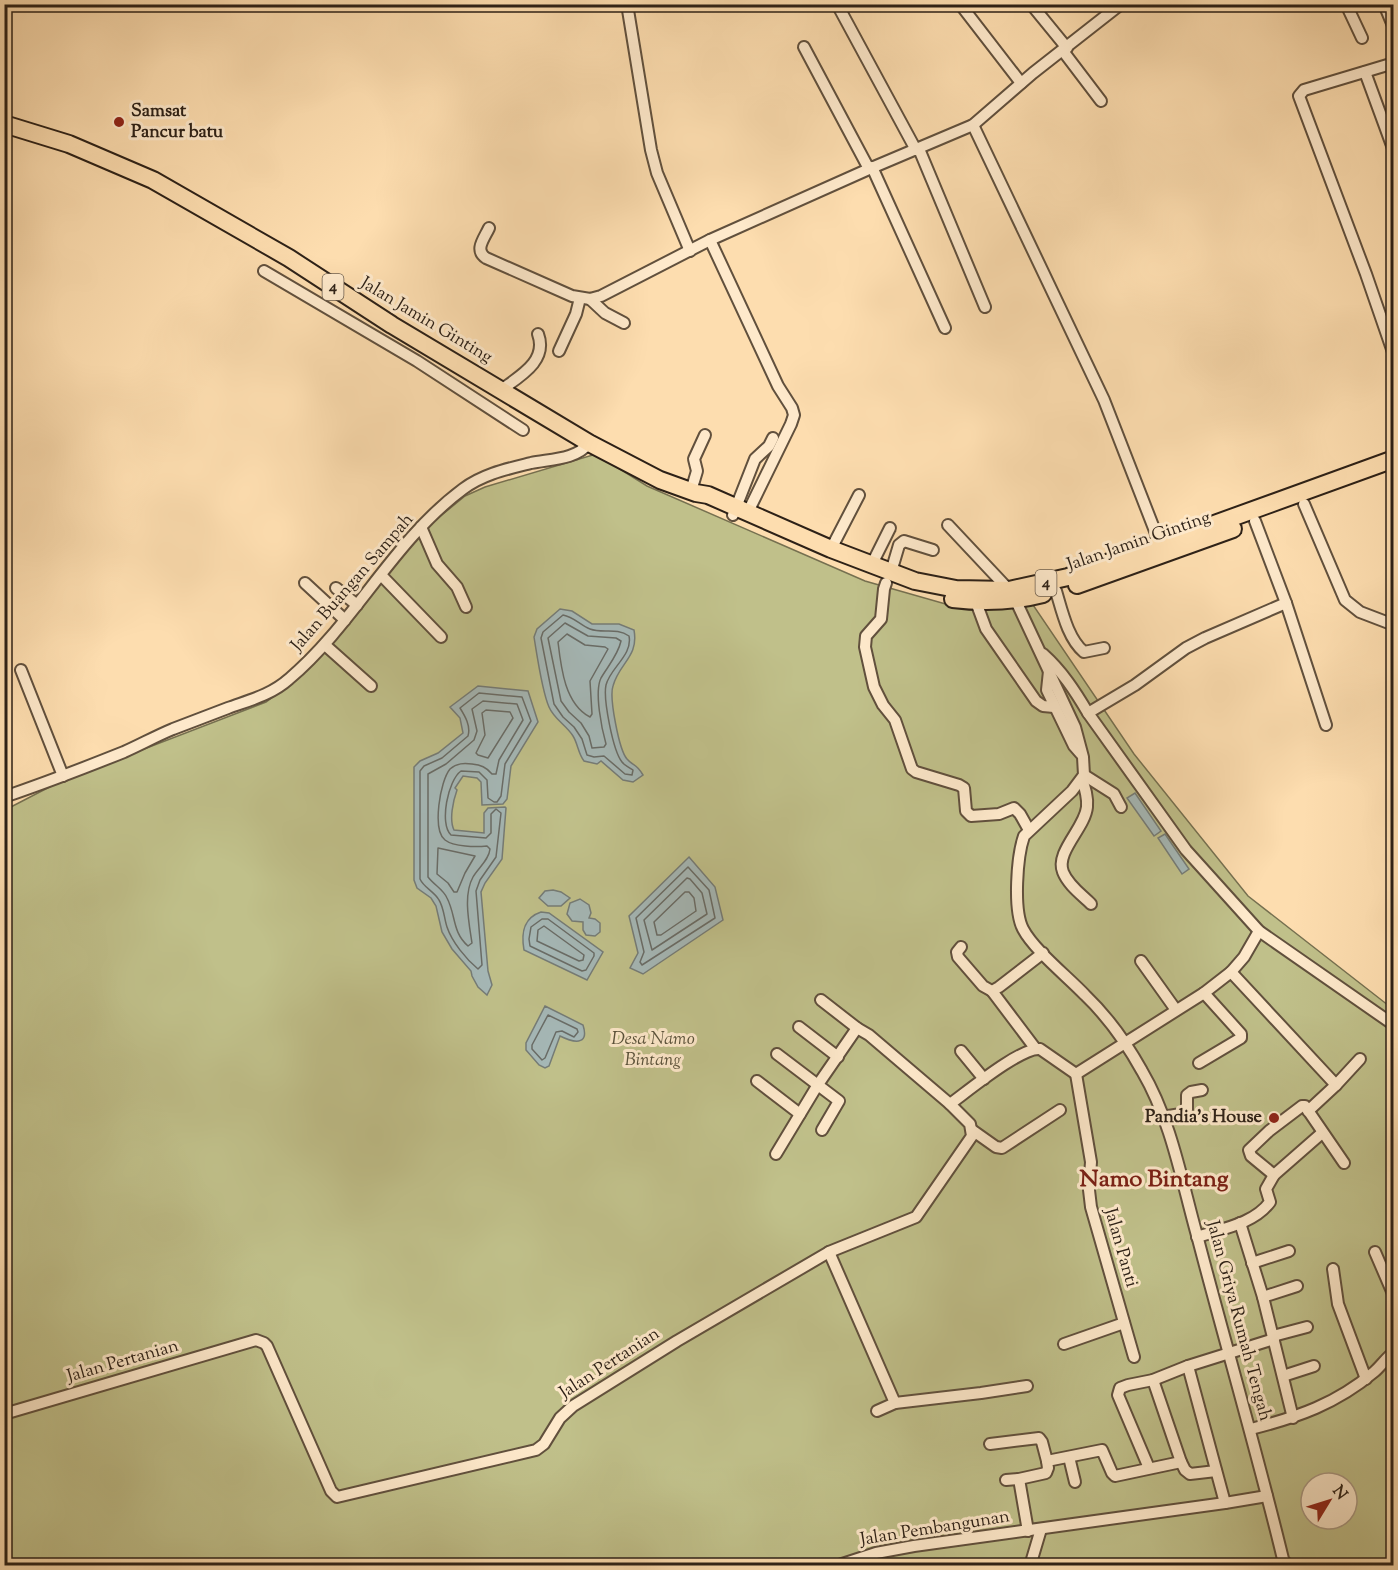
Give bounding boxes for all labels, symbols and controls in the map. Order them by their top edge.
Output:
place label: Samsat Pancur batu [131,99,224,146]
marker: Samsat Pancur batu [112,115,126,129]
street label: Jalan Jamin Ginting [354,271,497,371]
road number: 4 [322,274,344,300]
street label: Jalan Jamin Ginting [1063,505,1214,579]
street label: Jalan Buangan Sampah [285,508,421,659]
road number: 4 [1036,570,1056,596]
park label: Desa Namo Bintang [611,1027,695,1074]
place label: Pandia's House [1145,1105,1263,1131]
marker: Pandia's House [1267,1111,1281,1125]
district label: Namo Bintang [1080,1163,1229,1197]
street label: Jalan Panti [1096,1204,1144,1291]
street label: Jalan Griya Rumah Tengah [1198,1217,1277,1425]
street label: Jalan Pertanian [554,1322,666,1407]
street label: Jalan Pertanian [63,1334,182,1391]
north arrow [1299,1471,1359,1531]
text: N [1326,1481,1352,1506]
street label: Jalan Pembangunan [857,1504,1012,1554]

